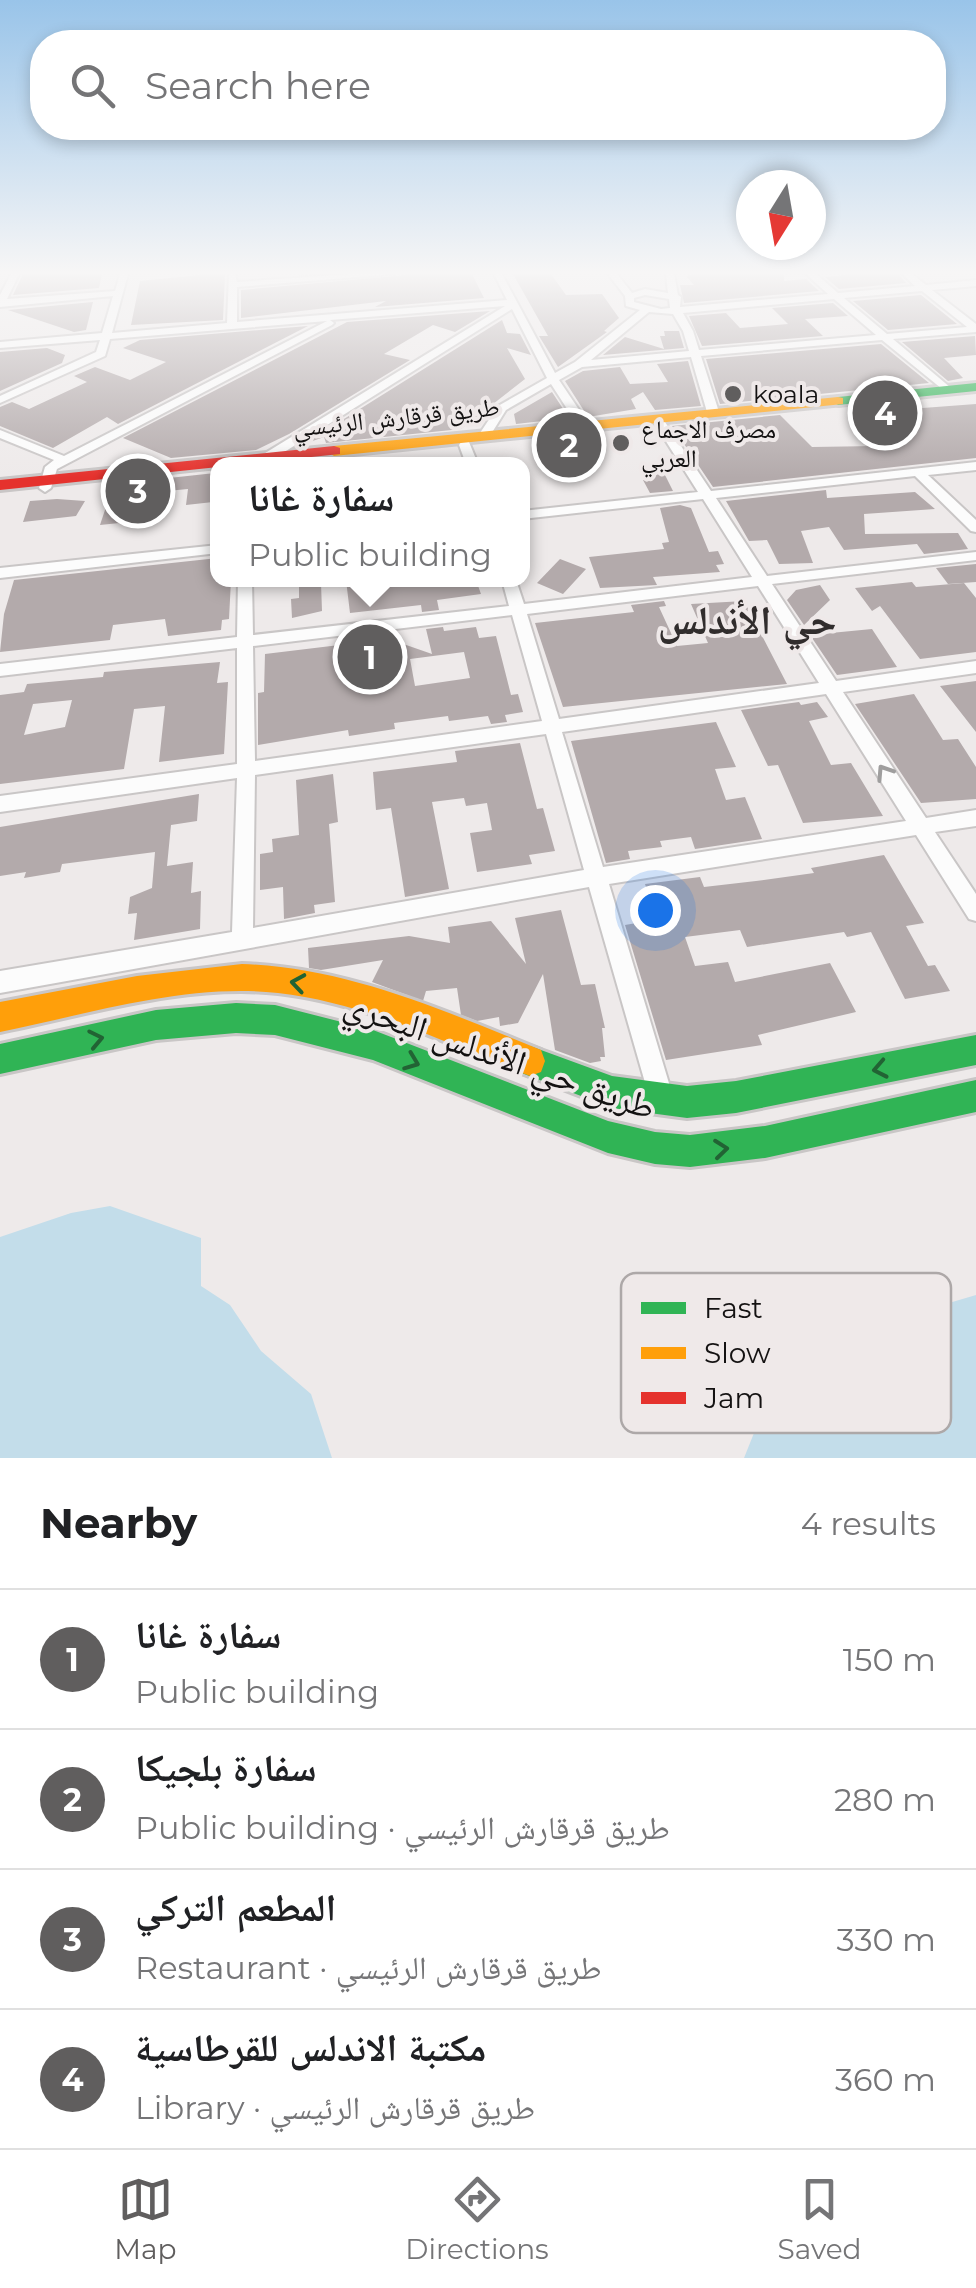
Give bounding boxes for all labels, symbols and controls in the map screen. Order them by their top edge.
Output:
search box [30,30,946,140]
icon: search [65,58,120,113]
text: Search here [145,62,371,109]
north arrow [736,170,826,260]
pin: 4 [852,376,918,450]
place label: koala [753,379,819,409]
marker: koala [722,383,744,405]
street label: طريق قرقارش الرئيسي [291,391,501,448]
pin: 2 [536,408,602,482]
place label: مصرف الاجماع العربي [641,414,776,478]
marker: مصرف الاجماع العربي [610,432,632,454]
pin: 3 [106,454,170,528]
popup [210,457,530,587]
text: سفارة غانا [248,474,394,521]
text: Public building [248,535,492,574]
district label: حي الأندلس [658,595,836,651]
pin: 1 [338,620,402,694]
one-way arrow [878,765,897,783]
your location [630,885,681,936]
one-way arrow [290,973,306,994]
street label: طريق حي الأندلس البحري [337,982,661,1135]
one-way arrow [87,1030,104,1051]
one-way arrow [402,1051,419,1071]
one-way arrow [872,1057,889,1078]
one-way arrow [714,1139,730,1160]
legend [621,1273,951,1433]
text: Fast [704,1291,763,1325]
text: Slow [704,1336,771,1370]
text: Jam [703,1381,764,1415]
text: Nearby [40,1497,197,1549]
text: 4 results [801,1504,936,1543]
text: سفارة غانا [135,1611,281,1658]
text: 1 [66,1640,79,1679]
text: 150 m [843,1640,936,1679]
text: Public building [135,1672,379,1711]
text: سفارة بلجيكا [135,1744,317,1791]
text: 2 [63,1780,82,1819]
text: 280 m [834,1780,936,1819]
text: Public building · طريق قرقارش الرئيسي [135,1808,670,1847]
text: المطعم التركي [135,1884,336,1931]
text: 3 [63,1920,82,1959]
text: 330 m [837,1920,936,1959]
text: Restaurant · طريق قرقارش الرئيسي [135,1948,602,1987]
text: مكتبة الاندلس للقرطاسية [135,2024,486,2071]
text: 4 [61,2060,84,2099]
text: 360 m [835,2060,936,2099]
text: Library · طريق قرقارش الرئيسي [135,2088,535,2127]
tab: Map [114,2172,177,2266]
tab: Directions [405,2172,549,2266]
tab: Saved [777,2172,862,2266]

